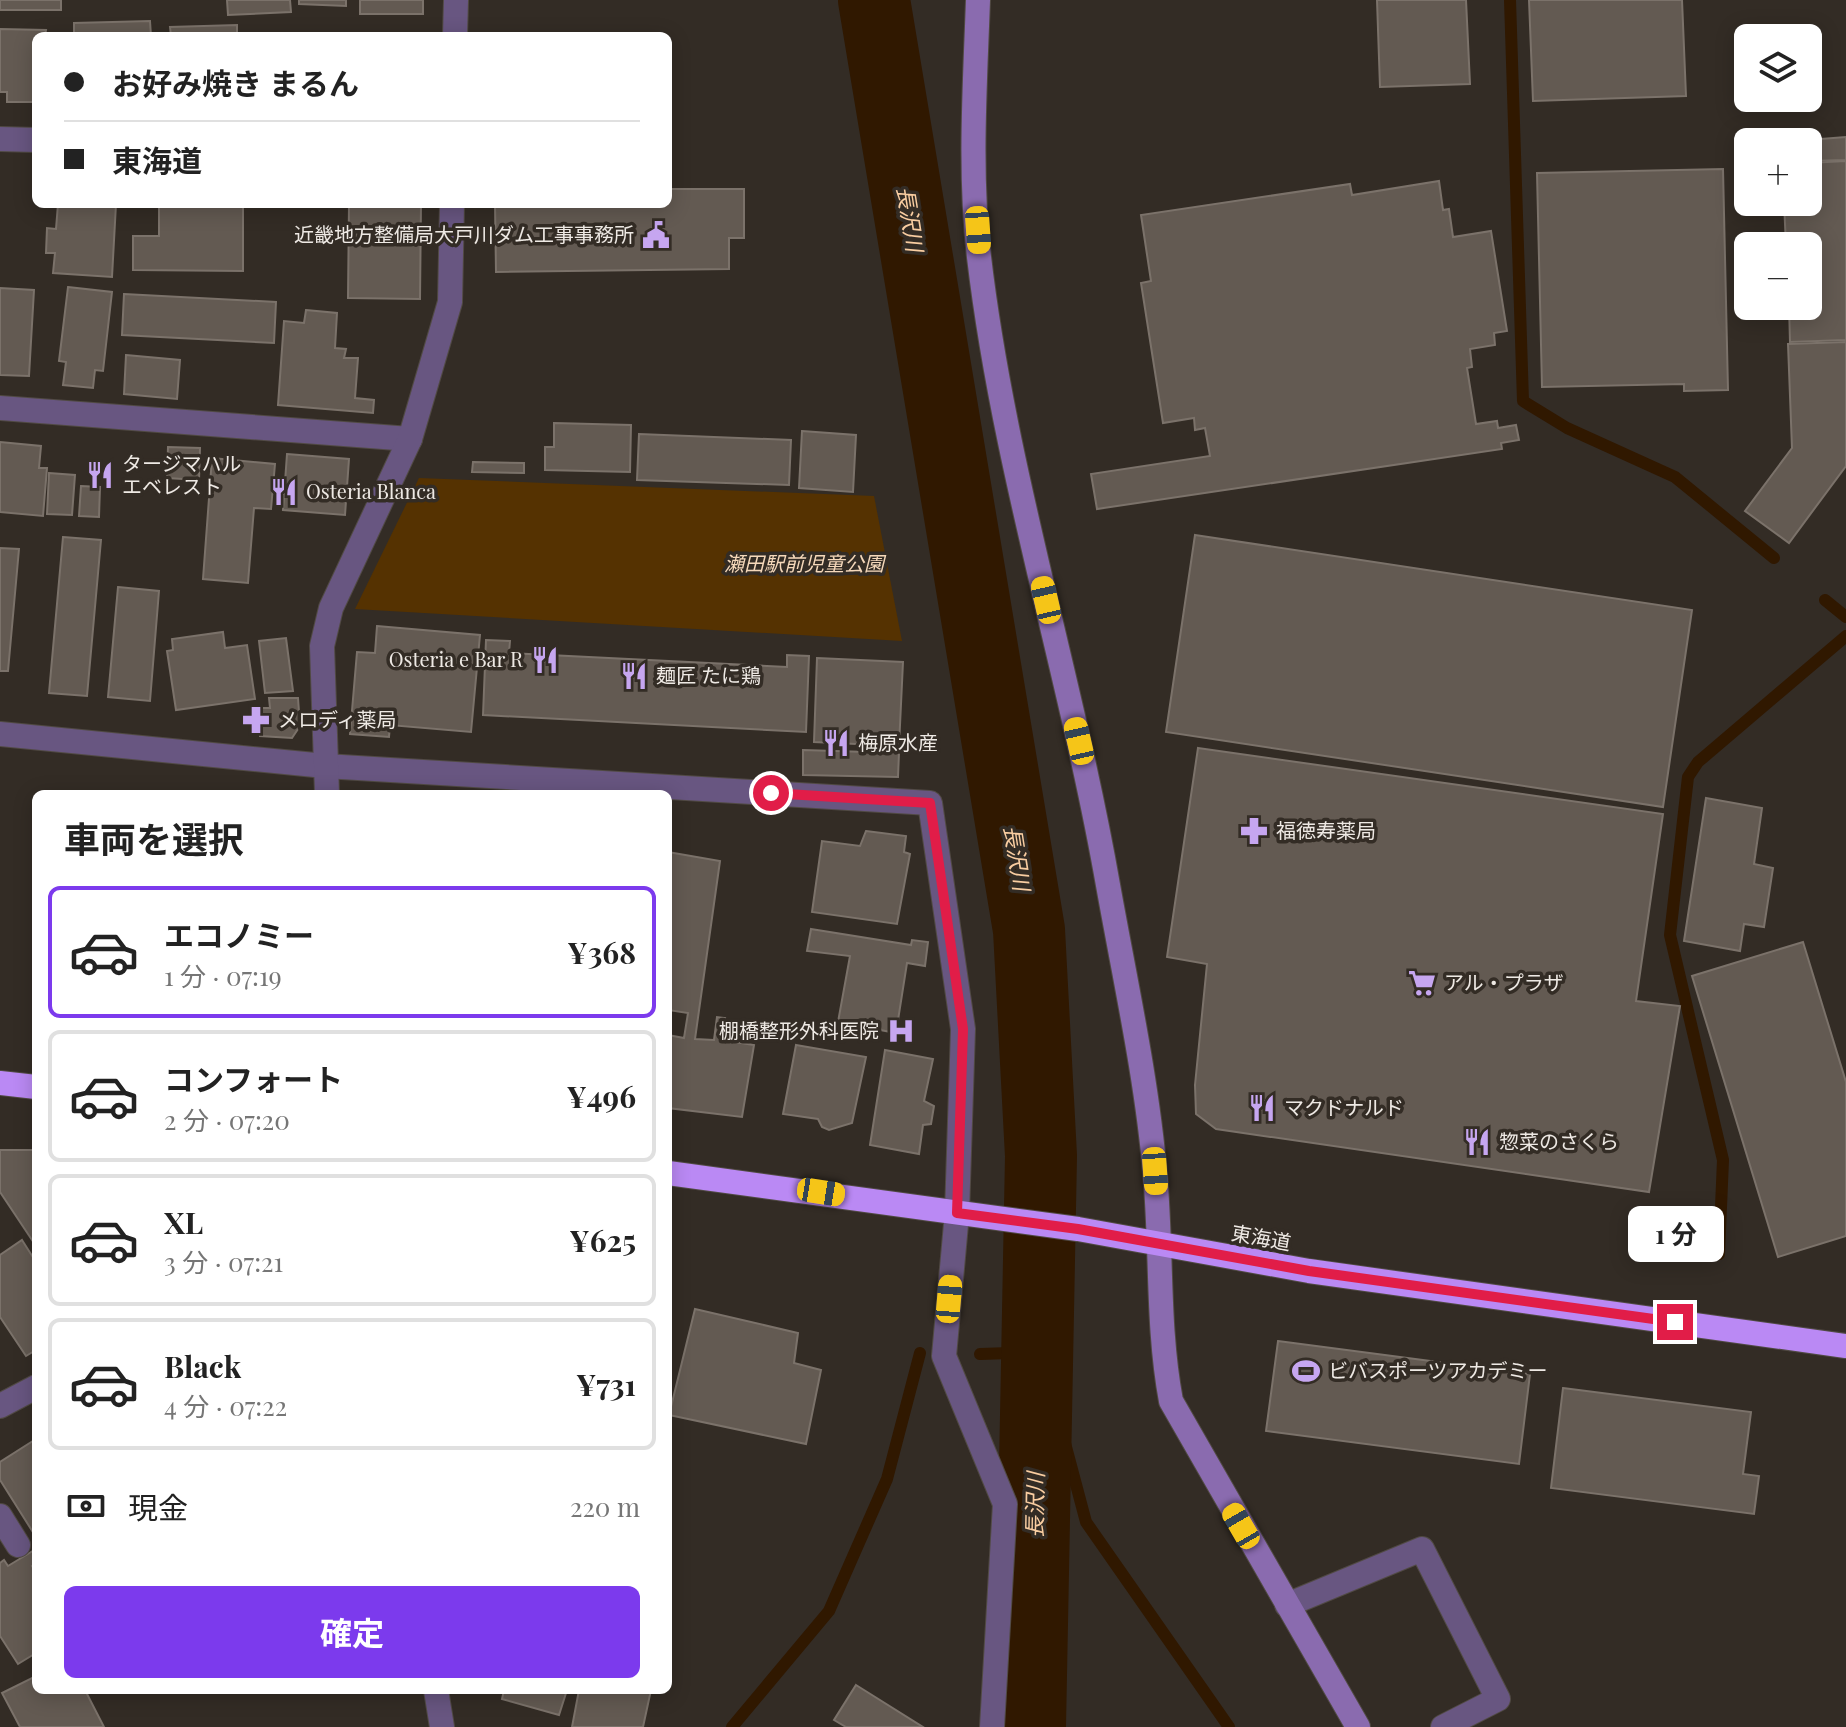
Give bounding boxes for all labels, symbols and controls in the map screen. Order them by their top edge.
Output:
map controls [1734,24,1822,320]
button: layers [1734,24,1822,112]
text: お好み焼き まるん [112,63,359,103]
button: + [1734,128,1822,216]
text: 東海道 [112,140,202,180]
water label: 長沢川 [891,184,931,256]
car [964,205,992,255]
place label: 近畿地方整備局大戸川ダム工事事務所 [294,220,634,247]
public building icon: 近畿地方整備局大戸川ダム工事事務所 [641,220,671,250]
button: − [1734,232,1822,320]
place label: タージマハル エベレスト [122,449,242,499]
restaurant icon: タージマハル エベレスト [85,460,115,490]
restaurant icon: Osteria Blanca [269,477,299,507]
place label: Osteria Blanca [306,477,436,504]
park label: 瀬田駅前児童公園 [724,549,887,576]
car [1029,574,1063,626]
place label: Osteria e Bar R [389,645,524,672]
restaurant icon: Osteria e Bar R [530,645,560,675]
restaurant icon: 麺匠 たに鶏 [619,661,649,691]
place label: 麺匠 たに鶏 [656,661,761,688]
pharmacy icon: メロディ薬局 [241,705,271,735]
place label: メロディ薬局 [278,705,397,732]
car [1062,715,1096,767]
restaurant icon: 梅原水産 [821,728,851,758]
place label: 梅原水産 [858,728,938,755]
route start [753,775,789,811]
text: 車両を選択 [64,814,244,862]
pharmacy icon: 福徳寿薬局 [1239,816,1269,846]
place label: 福徳寿薬局 [1276,816,1376,843]
water label: 長沢川 [998,823,1038,895]
text: エコノミー [164,915,314,955]
icon: car [68,916,140,988]
text: ¥368 [567,932,636,972]
text: 1 分 · 07:19 [164,958,282,993]
supermarket icon: アル・プラザ [1407,968,1437,998]
place label: アル・プラザ [1444,968,1564,995]
place label: 棚橋整形外科医院 [719,1016,879,1043]
hospital icon: 棚橋整形外科医院 [886,1016,916,1046]
text: コンフォート [164,1059,343,1099]
icon: car [68,1060,140,1132]
text: ¥496 [566,1076,636,1116]
restaurant icon: マクドナルド [1247,1093,1277,1123]
place label: マクドナルド [1284,1093,1404,1120]
text: 2 分 · 07:20 [164,1102,290,1137]
restaurant icon: 惣菜のさくら [1462,1127,1492,1157]
place label: 惣菜のさくら [1499,1127,1619,1154]
car [1141,1146,1169,1196]
car [795,1176,847,1208]
text: XL [164,1202,203,1242]
icon: car [68,1204,140,1276]
callout: 1 分 [1627,1206,1723,1262]
text: 1 分 [1655,1216,1697,1251]
street label: 東海道 [1229,1218,1293,1255]
text: ¥625 [569,1220,636,1260]
text: 3 分 · 07:21 [164,1244,283,1279]
car [935,1274,963,1324]
route end [1657,1304,1693,1340]
text: Black [164,1346,241,1386]
icon: car [68,1348,140,1420]
sports icon: ビバスポーツアカデミー [1291,1356,1321,1386]
place label: ビバスポーツアカデミー [1328,1356,1548,1383]
text: ¥731 [576,1364,636,1404]
text: 4 分 · 07:22 [164,1388,287,1423]
water label: 長沢川 [1018,1470,1050,1538]
icon: cash [64,1484,108,1528]
text: 現金 [128,1487,188,1527]
text: 220 m [570,1489,640,1524]
car [1219,1499,1263,1553]
button: 確定 [64,1586,640,1678]

